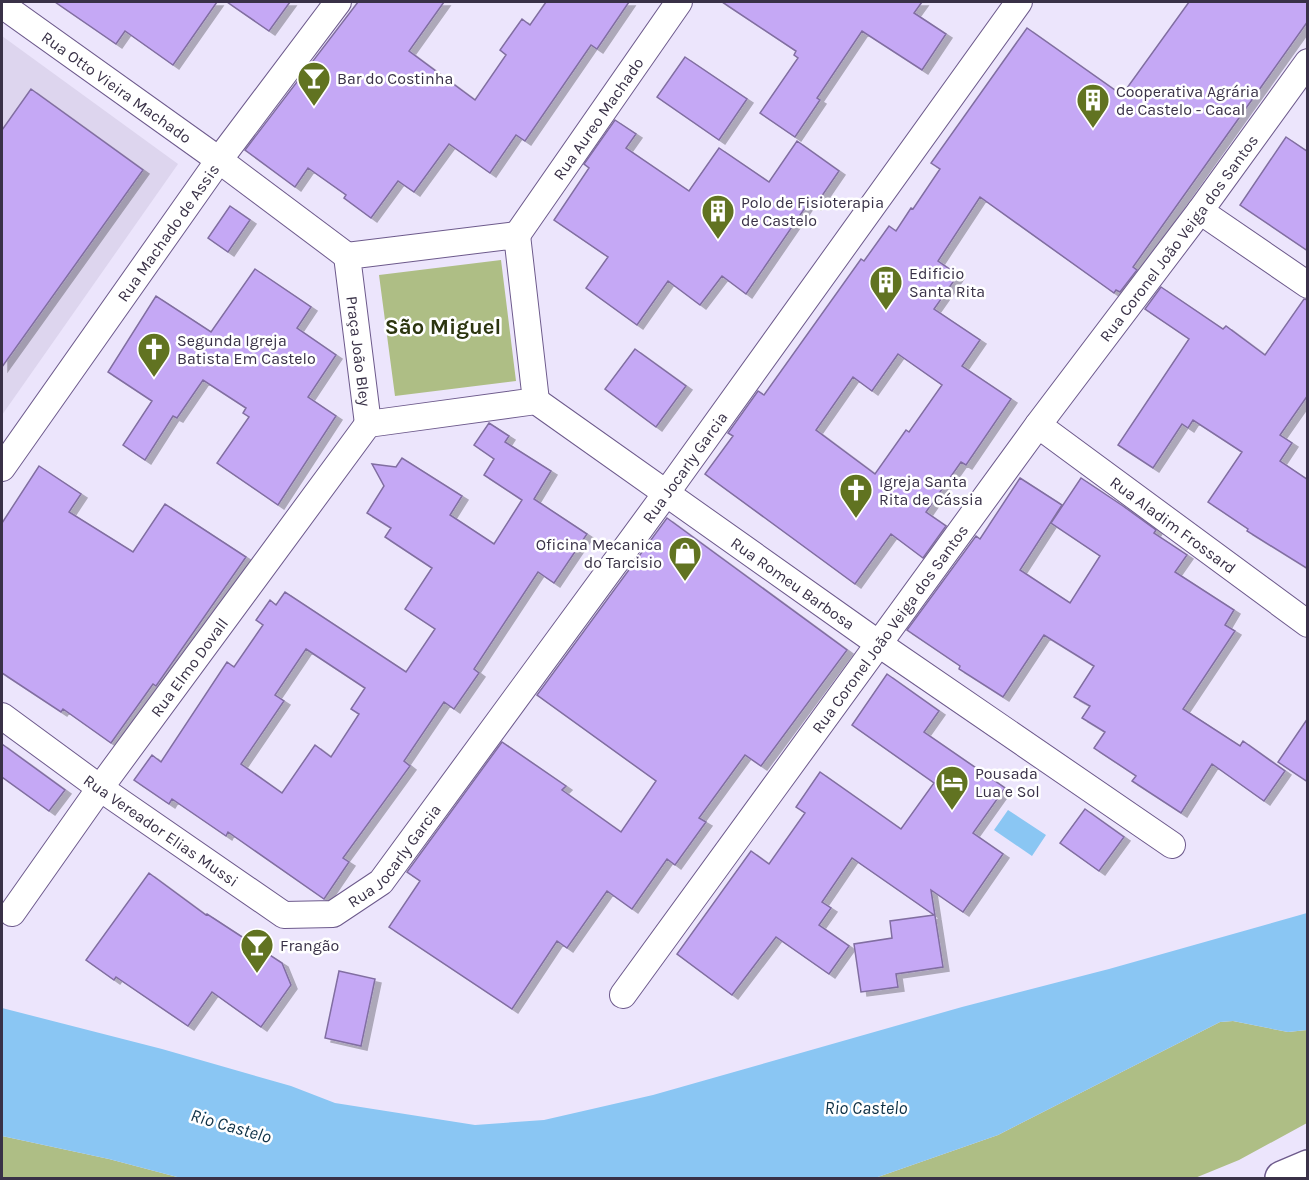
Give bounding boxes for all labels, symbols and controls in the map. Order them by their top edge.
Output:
street label: Rua Otto Vieira Machado [38,27,195,147]
street label: Rua Aureo Machado [549,54,648,184]
bar icon: Bar do Costinha [296,60,332,107]
place label: Bar do Costinha [337,69,453,88]
building icon: Cooperativa Agrária de Castelo - Cacal [1075,82,1111,129]
place label: Cooperativa Agrária de Castelo - Cacal [1116,82,1259,119]
street label: Rua Coronel João Veiga dos Santos [1096,131,1262,345]
street label: Rua Machado de Assis [113,160,223,305]
building icon: Polo de Fisioterapia de Castelo [700,193,736,240]
place label: Polo de Fisioterapia de Castelo [741,193,884,230]
building icon: Edificio Santa Rita [868,264,904,311]
place label: Edificio Santa Rita [909,264,985,301]
street label: Praça João Bley [342,295,375,408]
district label: São Miguel [385,314,501,340]
church icon: Segunda Igreja Batista Em Castelo [136,331,172,378]
place label: Segunda Igreja Batista Em Castelo [177,331,316,368]
street label: Rua Jocarly Garcia [639,408,732,527]
church icon: Igreja Santa Rita de Cássia [838,472,874,519]
place label: Igreja Santa Rita de Cássia [879,472,983,509]
street label: Rua Aladim Frossard [1106,472,1240,578]
street label: Rua Coronel João Veiga dos Santos [808,521,972,737]
street label: Rua Romeu Barbosa [727,533,858,634]
place label: Oficina Mecanica do Tarcisio [536,535,662,572]
shop icon: Oficina Mecanica do Tarcisio [667,535,703,582]
street label: Rua Elmo Dovall [147,614,232,721]
hotel icon: Pousada Lua e Sol [934,764,970,811]
place label: Pousada Lua e Sol [975,764,1040,801]
street label: Rua Vereador Elias Mussi [80,770,242,891]
street label: Rua Jocarly Garcia [344,800,445,912]
bar icon: Frangão [239,927,275,974]
place label: Frangão [280,936,339,955]
water label: Rio Castelo [825,1097,908,1119]
water label: Rio Castelo [188,1104,274,1148]

